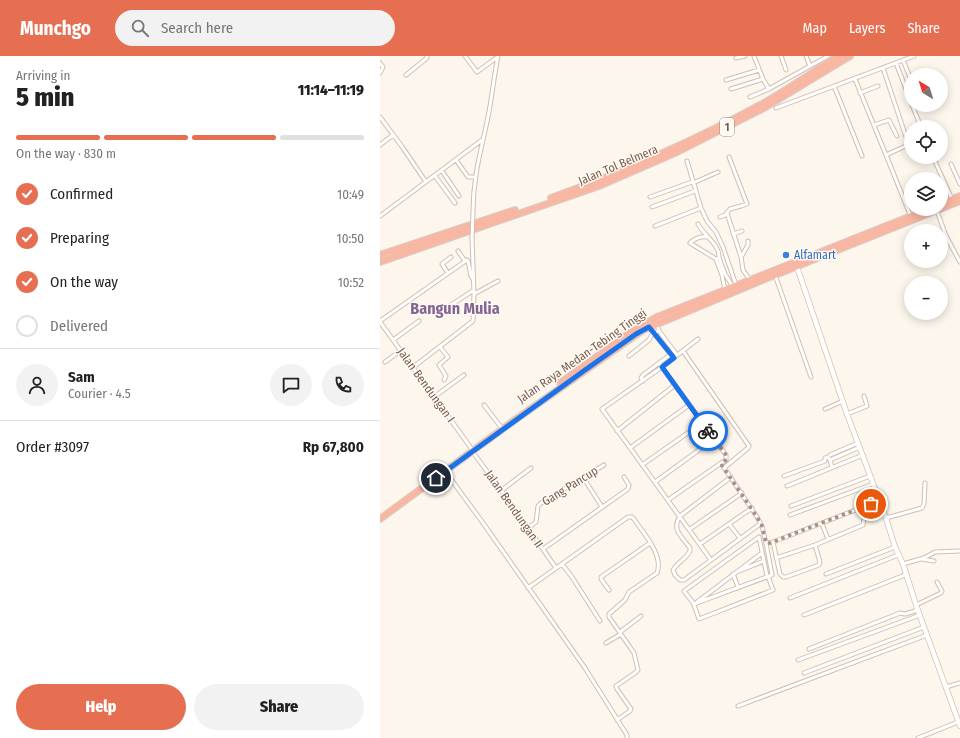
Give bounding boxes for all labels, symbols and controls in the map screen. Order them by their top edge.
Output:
search box [115,10,395,46]
text: Munchgo [20,17,91,40]
icon: search [129,17,151,39]
text: Search here [161,19,233,37]
text: Map [803,20,827,37]
text: Layers [849,20,885,37]
text: Share [907,20,940,37]
text: Arriving in [16,68,70,83]
north arrow [904,68,948,112]
map controls [904,68,948,320]
text: 11:14–11:19 [298,81,364,99]
text: 5 min [16,82,74,113]
road number: 1 [720,118,734,136]
button: locate [904,120,948,164]
street label: Jalan Tol Belmera [576,142,660,188]
text: On the way · 830 m [16,146,116,161]
button: layers [904,172,948,216]
icon: check [16,183,38,205]
text: Confirmed [50,185,113,203]
text: 10:49 [337,187,364,202]
button: + [904,224,948,268]
icon: check [16,227,38,249]
text: Preparing [50,229,109,247]
text: 10:50 [337,231,364,246]
place label: Alfamart [794,248,836,262]
marker: Alfamart [781,250,791,260]
icon: check [16,271,38,293]
text: On the way [50,273,118,291]
text: 10:52 [338,275,364,290]
button: − [904,276,948,320]
district label: Bangun Mulia [410,299,500,318]
street label: Jalan Raya Medan-Tebing Tinggi [515,306,649,406]
text: Delivered [50,317,108,335]
street label: Jalan Bendungan I [394,345,458,425]
button: person [16,364,58,406]
button: chat [270,364,312,406]
button: phone [322,364,364,406]
text: Sam [68,368,95,386]
text: Courier · 4.5 [68,386,131,401]
courier [688,411,728,451]
icon: bike [697,420,719,442]
text: Order #3097 [16,438,89,456]
text: Rp 67,800 [303,438,364,456]
pin [419,461,453,495]
street label: Gang Pancup [540,463,600,509]
icon: home [425,467,447,489]
street label: Jalan Bendungan II [482,467,546,551]
pin [854,487,888,521]
icon: bag [860,493,882,515]
button: Help [16,684,186,730]
button: Share [194,684,364,730]

